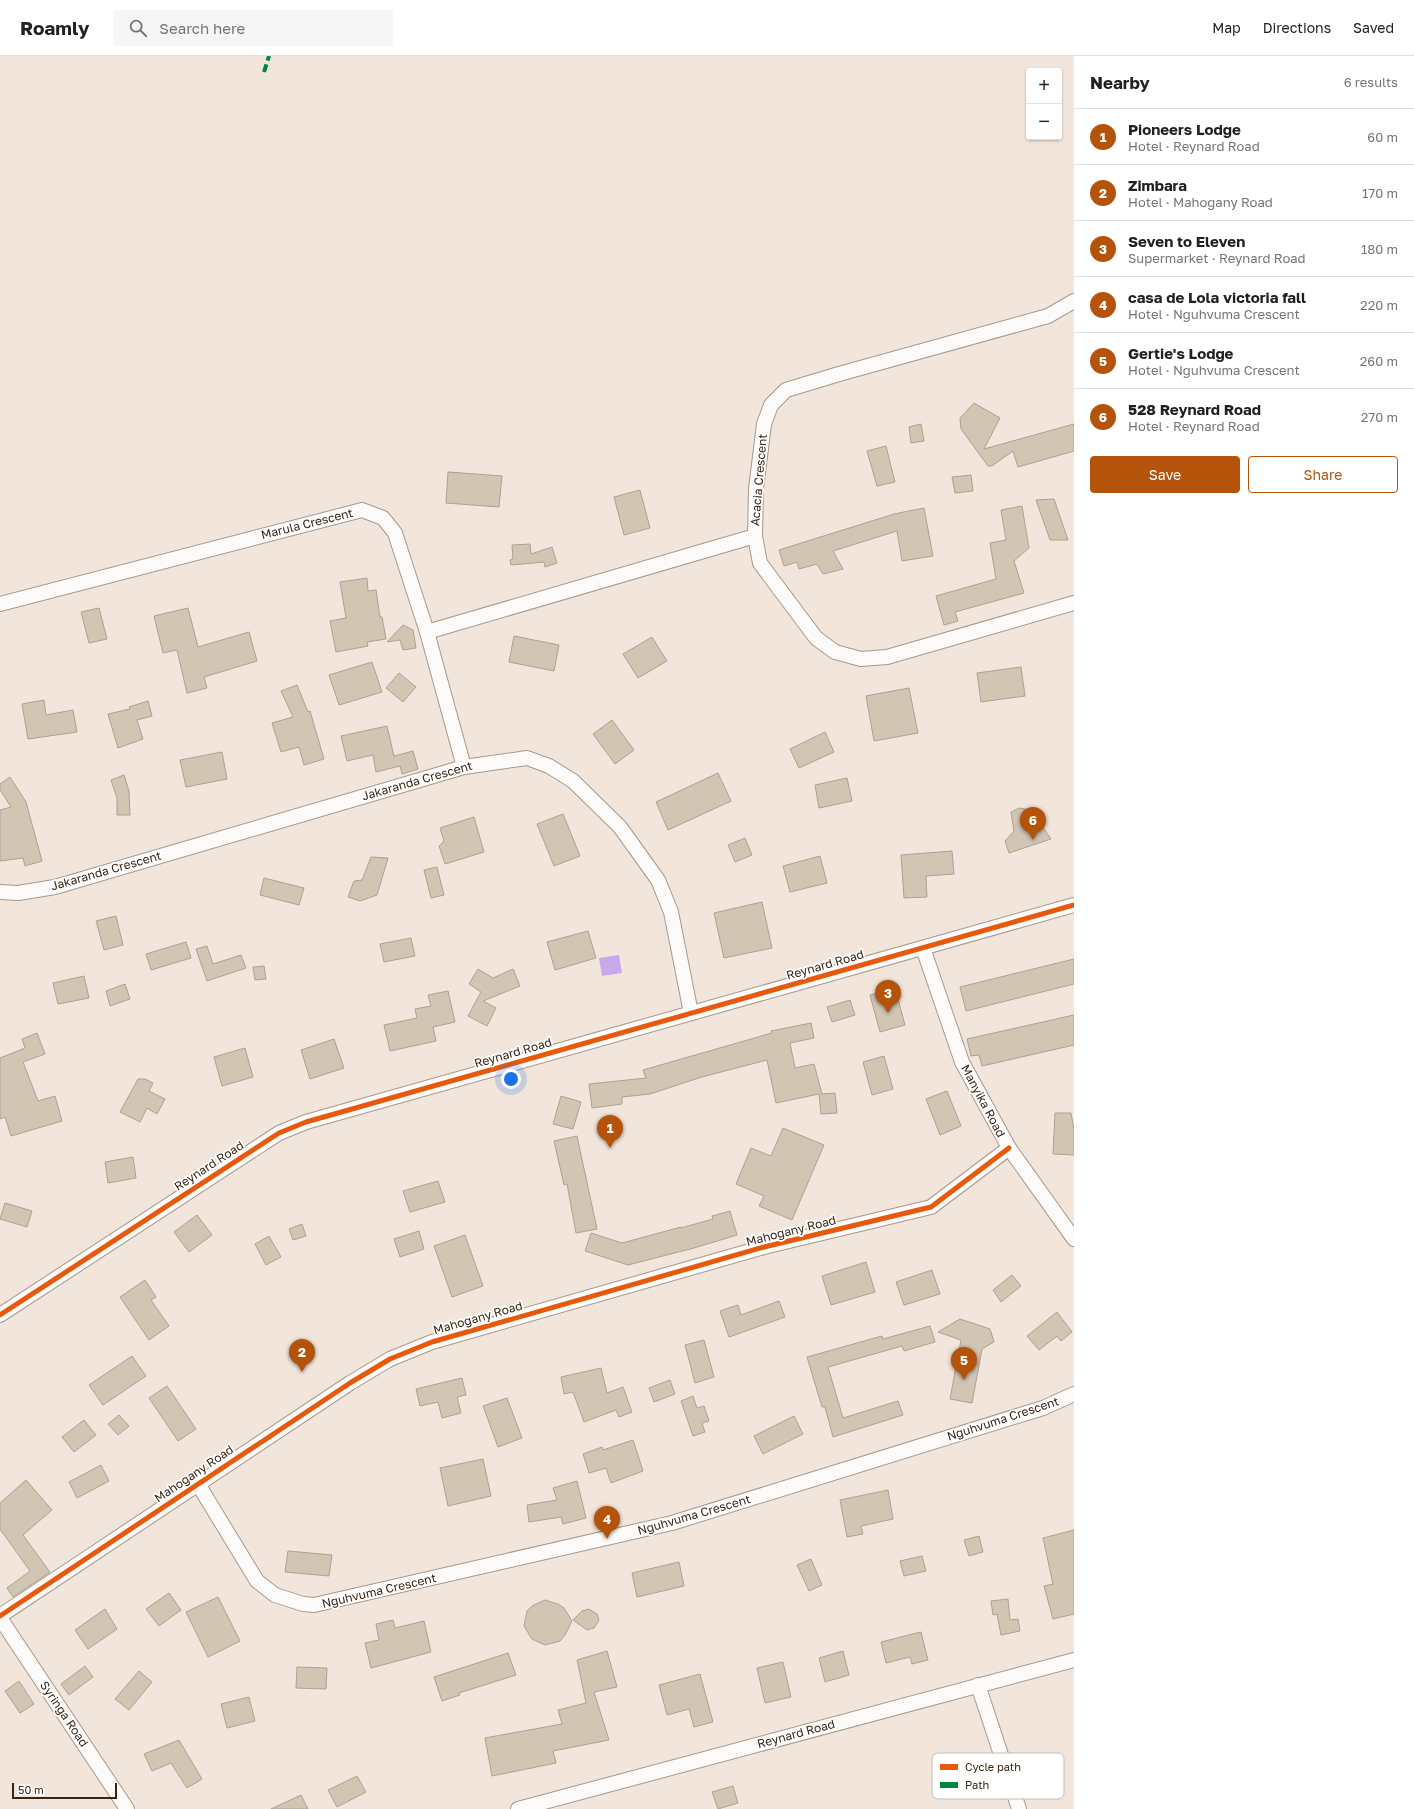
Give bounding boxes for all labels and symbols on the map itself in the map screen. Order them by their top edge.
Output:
street label: Acacia Crescent [747,433,770,527]
street label: Marula Crescent [259,505,355,542]
street label: Jakaranda Crescent [360,757,474,803]
pin: 6 [1020,807,1046,840]
street label: Jakaranda Crescent [49,847,163,893]
street label: Reynard Road [784,946,865,983]
pin: 3 [875,980,901,1013]
street label: Reynard Road [472,1034,553,1071]
street label: Manyika Road [958,1062,1009,1140]
your location [501,1069,521,1089]
pin: 1 [597,1115,623,1148]
street label: Reynard Road [171,1138,246,1194]
street label: Mahogany Road [744,1212,837,1249]
street label: Mahogany Road [432,1298,524,1337]
pin: 2 [289,1339,315,1372]
pin: 5 [951,1347,977,1380]
street label: Nguhvuma Crescent [945,1393,1061,1444]
street label: Mahogany Road [151,1442,236,1506]
street label: Nguhvuma Crescent [636,1491,752,1538]
pin: 4 [594,1506,620,1539]
street label: Nguhvuma Crescent [320,1570,438,1611]
street label: Syringa Road [37,1678,92,1749]
street label: Reynard Road [755,1716,836,1751]
legend [932,1753,1064,1799]
text: Cycle path [965,1760,1021,1773]
text: Path [965,1778,989,1791]
scale bar [12,1781,117,1800]

